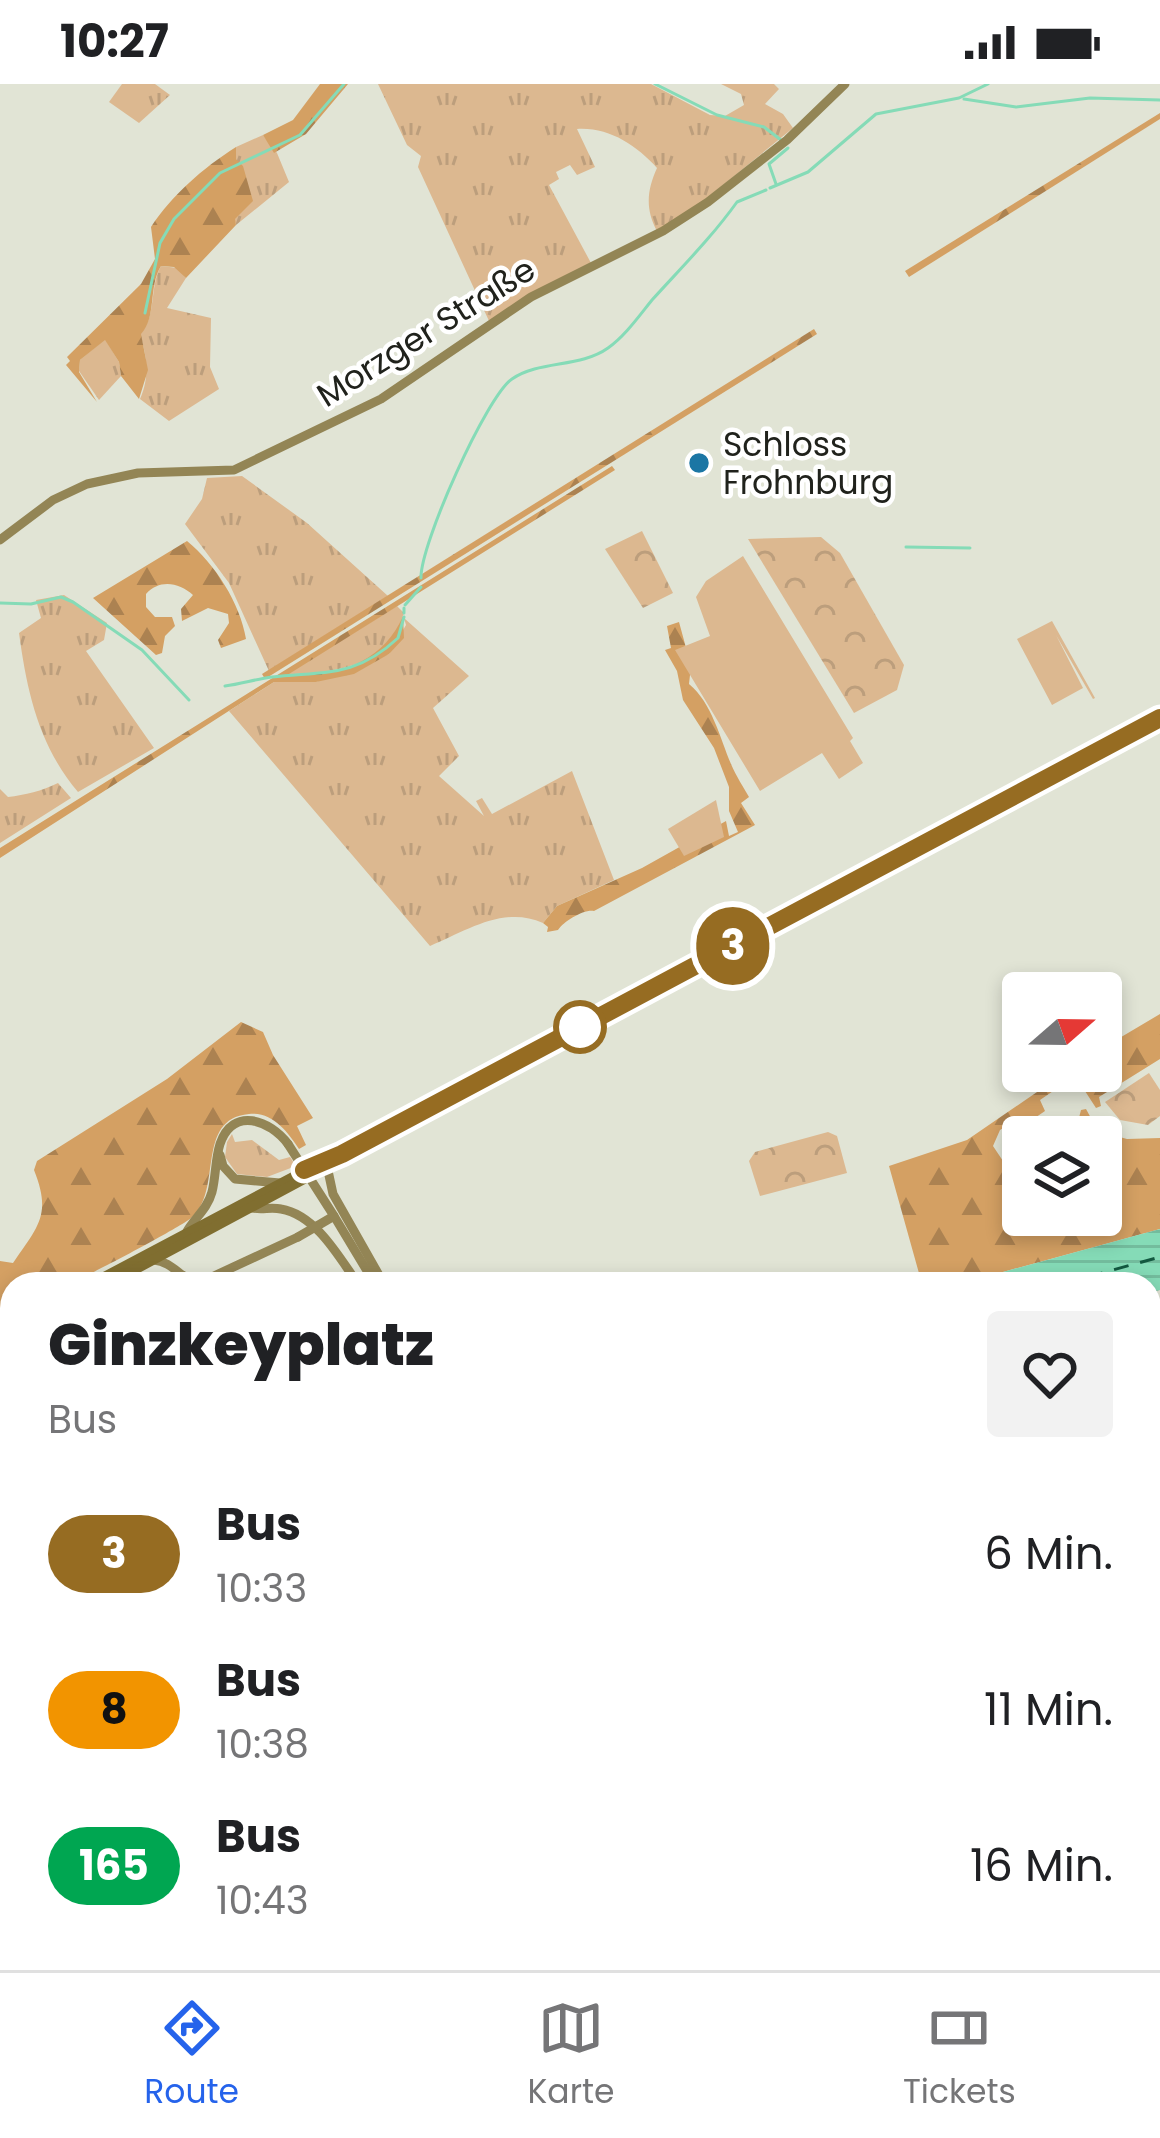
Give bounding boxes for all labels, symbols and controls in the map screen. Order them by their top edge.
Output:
text: 10:27 [60,10,169,73]
street label: Morzger Straße [308,246,544,418]
place label: Schloss Frohnburg [723,421,893,506]
marker: Schloss Frohnburg [686,450,712,476]
line badge: 3 [694,907,772,985]
text: 3 [720,916,746,975]
north arrow [1002,972,1122,1092]
map controls [1002,972,1122,1236]
unlabelled marker [555,1002,605,1052]
button: layers [1002,1116,1122,1236]
text: Ginzkeyplatz [48,1305,434,1385]
button: heart [987,1311,1113,1437]
text: Bus [48,1392,117,1447]
text: Bus [216,1493,301,1556]
text: 6 Min. [984,1522,1113,1585]
text: 3 [101,1524,127,1583]
text: 10:33 [216,1561,307,1616]
text: Bus [216,1649,301,1712]
text: 11 Min. [984,1678,1113,1741]
text: 8 [100,1680,128,1739]
text: 10:38 [216,1717,309,1772]
text: Bus [216,1805,301,1868]
text: 16 Min. [970,1834,1113,1897]
text: 165 [79,1836,149,1895]
text: 10:43 [216,1873,309,1928]
tab: Route [144,1995,239,2117]
tab: Karte [528,1995,614,2117]
tab: Tickets [903,1995,1016,2117]

